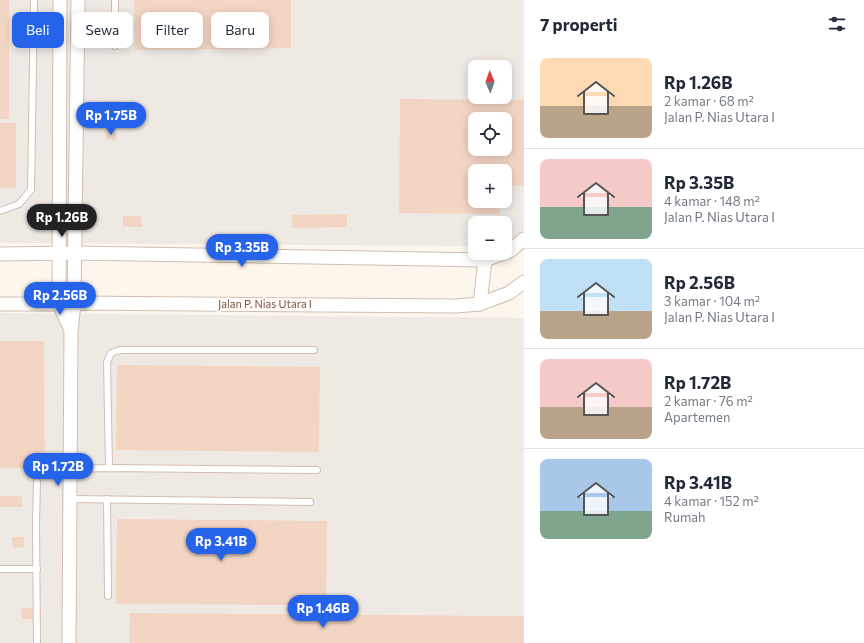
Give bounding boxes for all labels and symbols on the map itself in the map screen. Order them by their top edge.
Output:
north arrow [468,60,512,104]
pin: Rp 1.75B [70,102,152,136]
pin: Rp 1.26B [21,204,103,238]
pin: Rp 3.35B [201,234,283,268]
pin: Rp 2.56B [19,282,101,316]
street label: Jalan P. Nias Utara I [218,297,312,311]
pin: Rp 1.72B [17,453,99,487]
pin: Rp 3.41B [180,528,262,562]
pin: Rp 1.46B [282,595,364,629]

